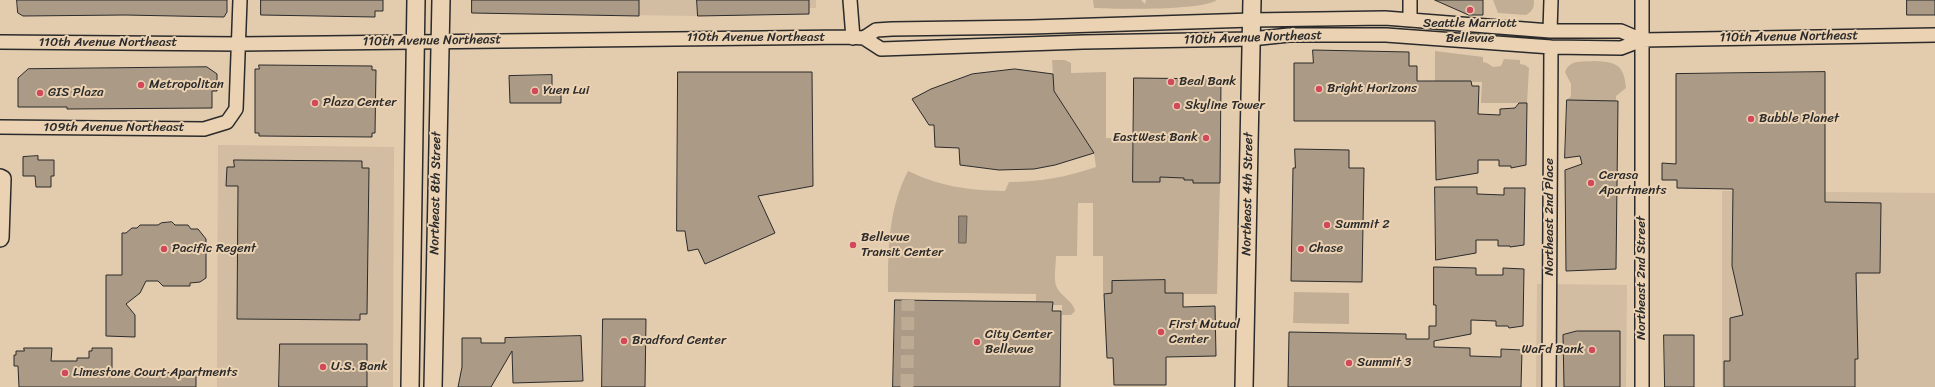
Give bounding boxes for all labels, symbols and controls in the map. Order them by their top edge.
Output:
marker: Seattle Marriott Bellevue [1465,5,1475,15]
place label: Seattle Marriott Bellevue [1423,16,1517,47]
street label: 110th Avenue Northeast [1184,28,1322,48]
street label: 110th Avenue Northeast [1720,28,1858,46]
street label: 110th Avenue Northeast [687,30,825,46]
street label: 110th Avenue Northeast [363,32,501,50]
street label: 110th Avenue Northeast [39,35,177,51]
place label: Beal Bank [1179,74,1236,90]
place label: Metropolitan [149,77,224,93]
marker: Beal Bank [1166,77,1176,87]
marker: Metropolitan [136,80,146,90]
place label: Bright Horizons [1327,81,1417,97]
place label: Yuen Lui [543,83,589,99]
marker: Bright Horizons [1314,84,1324,94]
place label: GIS Plaza [48,85,104,101]
marker: Yuen Lui [530,86,540,96]
marker: GIS Plaza [35,88,45,98]
place label: Plaza Center [323,95,397,111]
marker: Plaza Center [310,98,320,108]
place label: Skyline Tower [1185,98,1265,114]
marker: Skyline Tower [1172,101,1182,111]
place label: Bubble Planet [1759,111,1839,127]
marker: Bubble Planet [1746,114,1756,124]
street label: 109th Avenue Northeast [44,120,184,136]
place label: EastWest Bank [1113,130,1198,146]
street label: Northeast 8th Street [427,131,445,255]
street label: Northeast 4th Street [1239,132,1257,256]
marker: EastWest Bank [1201,133,1211,143]
street label: Northeast 2nd Place [1542,158,1558,276]
place label: Cerasa Apartments [1599,168,1666,199]
marker: Cerasa Apartments [1586,178,1596,188]
street label: Northeast 2nd Street [1634,216,1650,340]
place label: Summit 2 [1335,217,1390,233]
marker: Summit 2 [1322,220,1332,230]
place label: Bellevue Transit Center [861,230,943,261]
marker: Bellevue Transit Center [848,240,858,250]
place label: Pacific Regent [172,241,256,257]
place label: Chase [1309,241,1343,257]
marker: Pacific Regent [159,244,169,254]
marker: Chase [1296,244,1306,254]
place label: First Mutual Center [1169,317,1240,348]
place label: City Center Bellevue [985,327,1052,358]
marker: First Mutual Center [1156,327,1166,337]
place label: Bradford Center [632,333,726,349]
marker: Bradford Center [619,336,629,346]
marker: City Center Bellevue [972,337,982,347]
place label: WaFd Bank [1521,342,1584,358]
marker: WaFd Bank [1587,345,1597,355]
place label: Summit 3 [1357,355,1411,371]
marker: Summit 3 [1344,358,1354,368]
place label: U.S. Bank [331,359,388,375]
marker: U.S. Bank [318,362,328,372]
place label: Limestone Court Apartments [73,365,237,381]
marker: Limestone Court Apartments [60,368,70,378]

